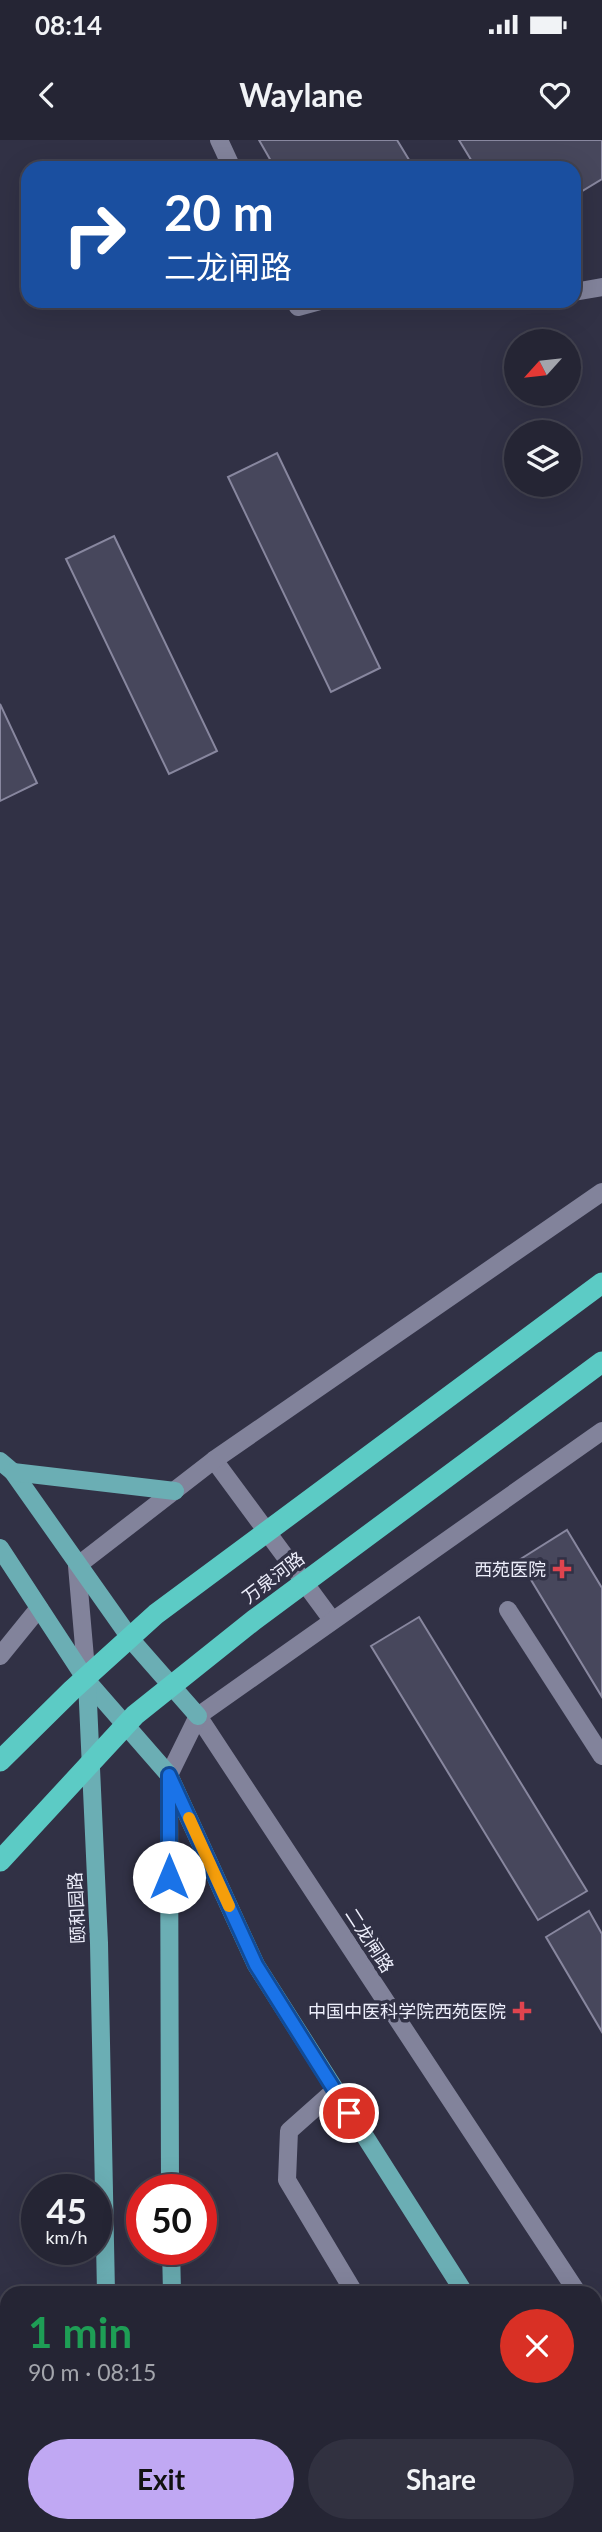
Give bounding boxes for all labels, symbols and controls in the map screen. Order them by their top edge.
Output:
text: 08:14 [35,9,102,41]
text: Waylane [239,75,363,114]
icon: back [28,76,66,114]
icon: heart [536,76,574,114]
text: 20 m [164,183,274,241]
icon: right [49,189,140,280]
text: 二龙闸路 [164,247,292,286]
north arrow [504,329,581,406]
map controls [504,329,581,497]
button: layers [504,420,581,497]
street label: 万泉河路 [238,1547,308,1607]
place label: 西苑医院 [474,1558,546,1580]
marker: 西苑医院 [552,1559,572,1579]
position arrow [132,1840,206,1914]
street label: 颐和园路 [63,1871,89,1945]
street label: 二龙闸路 [341,1904,399,1976]
place label: 中国中医科学院西苑医院 [308,2000,506,2022]
marker: 中国中医科学院西苑医院 [512,2001,532,2021]
pin [319,2083,379,2143]
icon: arrive [330,2094,368,2132]
speed limit sign: 50 [126,2174,217,2265]
text: 45 [46,2189,87,2231]
text: km/h [45,2226,88,2248]
text: 1 min [28,2307,132,2357]
button: close [500,2309,574,2383]
text: 90 m · 08:15 [28,2358,156,2386]
button: Exit [28,2439,294,2519]
button: Share [308,2439,574,2519]

